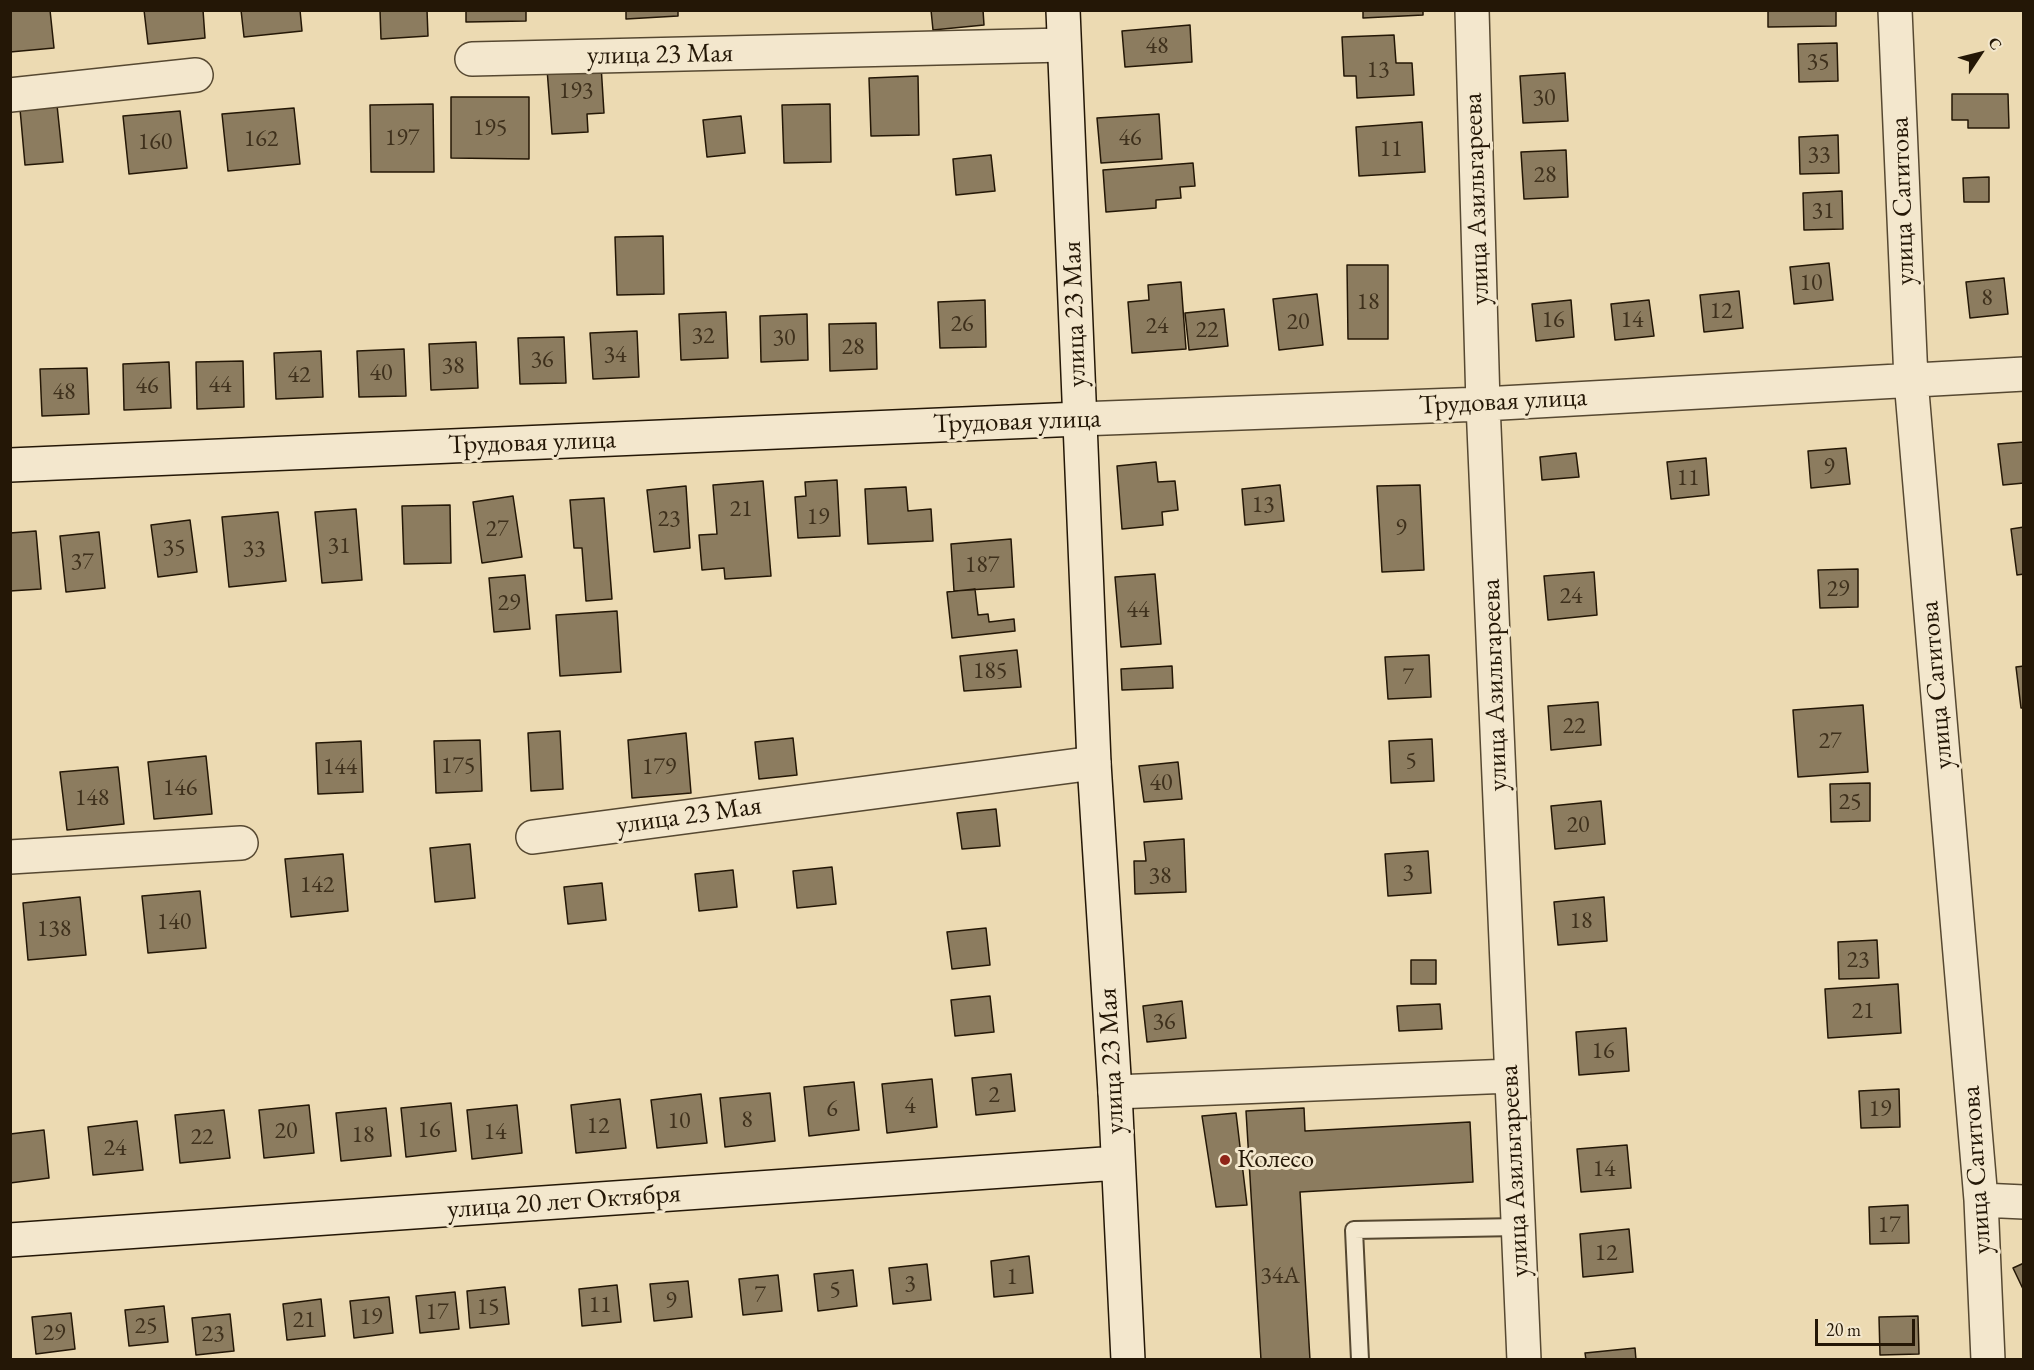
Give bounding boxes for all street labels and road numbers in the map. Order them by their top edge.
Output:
street label: улица 23 Мая [587,38,733,72]
street label: улица Азильгареева [1457,92,1497,306]
street label: улица Сагитова [1884,116,1922,286]
street label: улица 23 Мая [1056,240,1094,388]
street label: Трудовая улица [1418,381,1588,423]
street label: Трудовая улица [932,403,1102,441]
street label: Трудовая улица [447,424,617,462]
street label: улица Азильгареева [1475,578,1515,792]
street label: улица Сагитова [1914,599,1960,771]
street label: улица 23 Мая [614,790,764,842]
street label: улица 23 Мая [1092,987,1132,1135]
street label: улица Азильгареева [1493,1064,1537,1278]
street label: улица Сагитова [1955,1085,1999,1255]
street label: улица 20 лет Октября [446,1178,682,1226]

